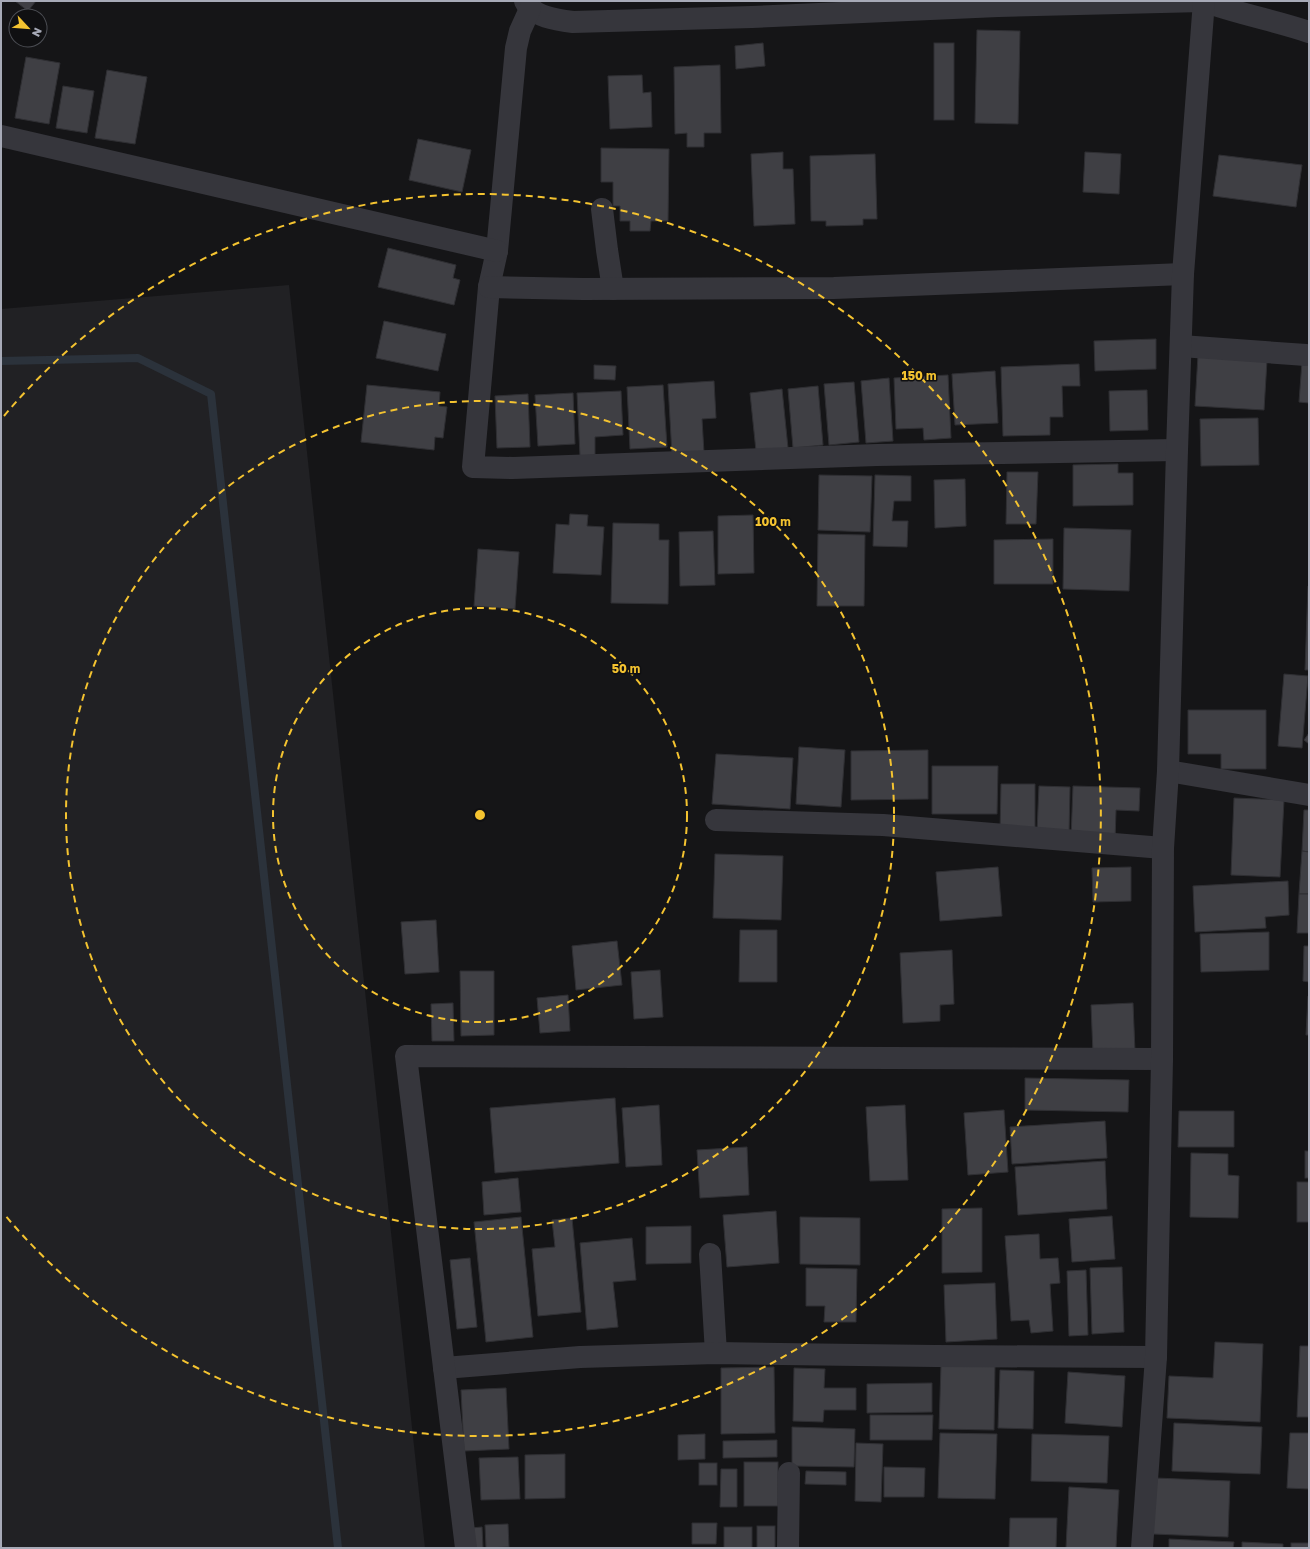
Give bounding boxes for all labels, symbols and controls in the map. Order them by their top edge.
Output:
north arrow [8,8,48,48]
text: N [30,26,45,39]
text: 150 m [902,368,936,383]
text: 100 m [755,514,791,529]
text: 50 m [612,661,640,676]
centre of rings [473,808,487,822]

